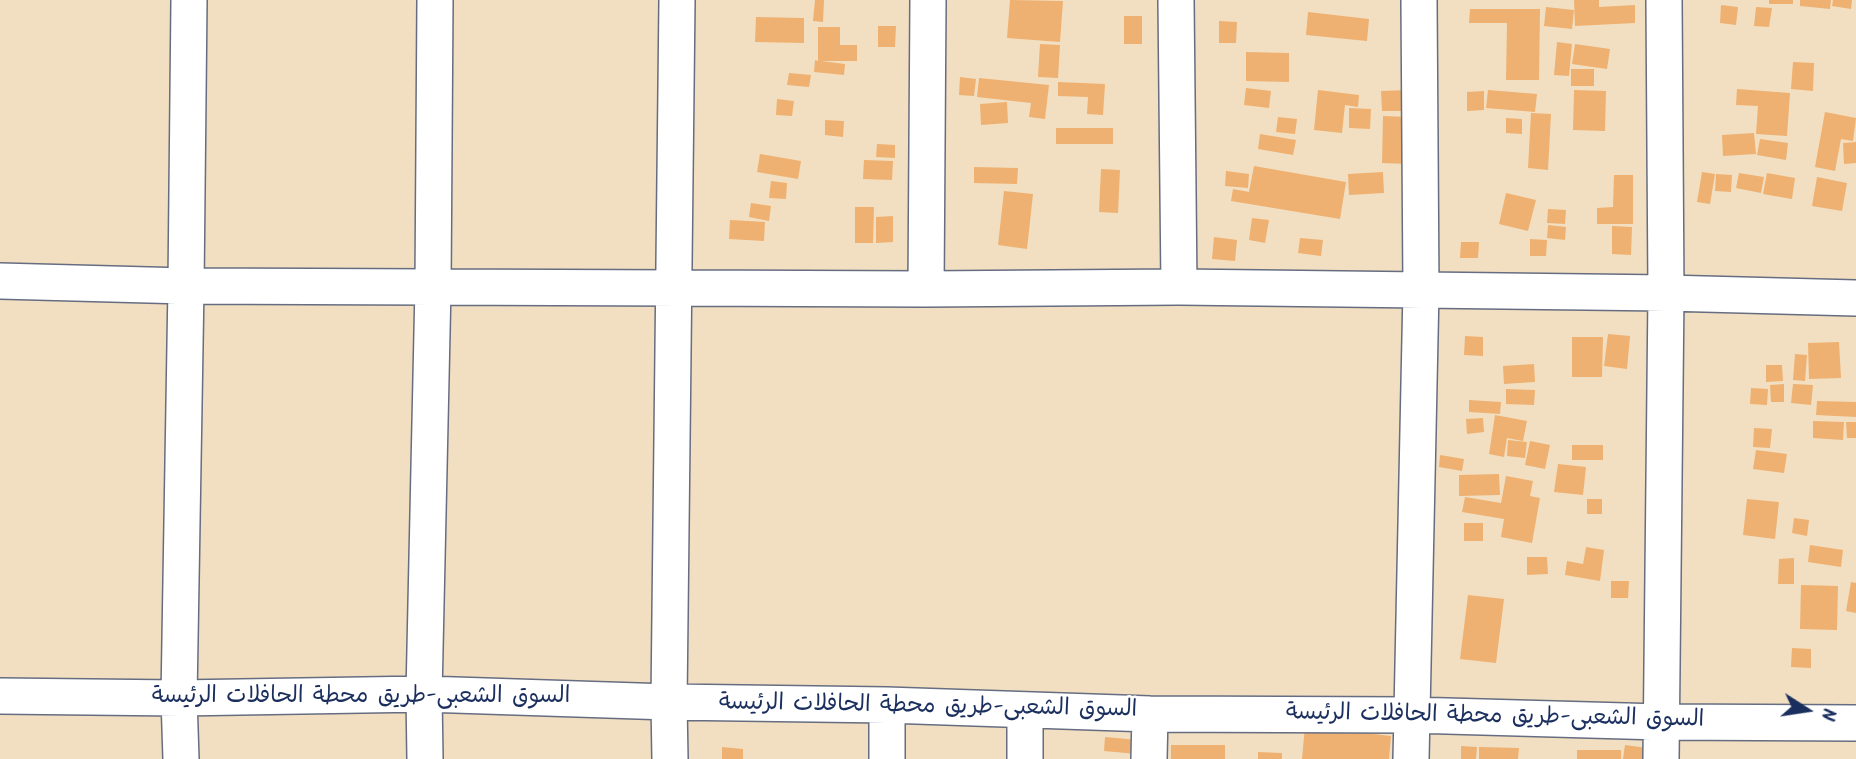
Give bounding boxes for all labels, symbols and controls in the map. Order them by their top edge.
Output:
north arrow [1772,675,1842,745]
street label: السوق الشعبى-طريق محطة الحافلات الرئيسة [152,684,570,712]
street label: السوق الشعبى-طريق محطة الحافلات الرئيسة [718,691,1138,725]
street label: السوق الشعبى-طريق محطة الحافلات الرئيسة [1285,701,1705,735]
text: N [1812,705,1843,723]

